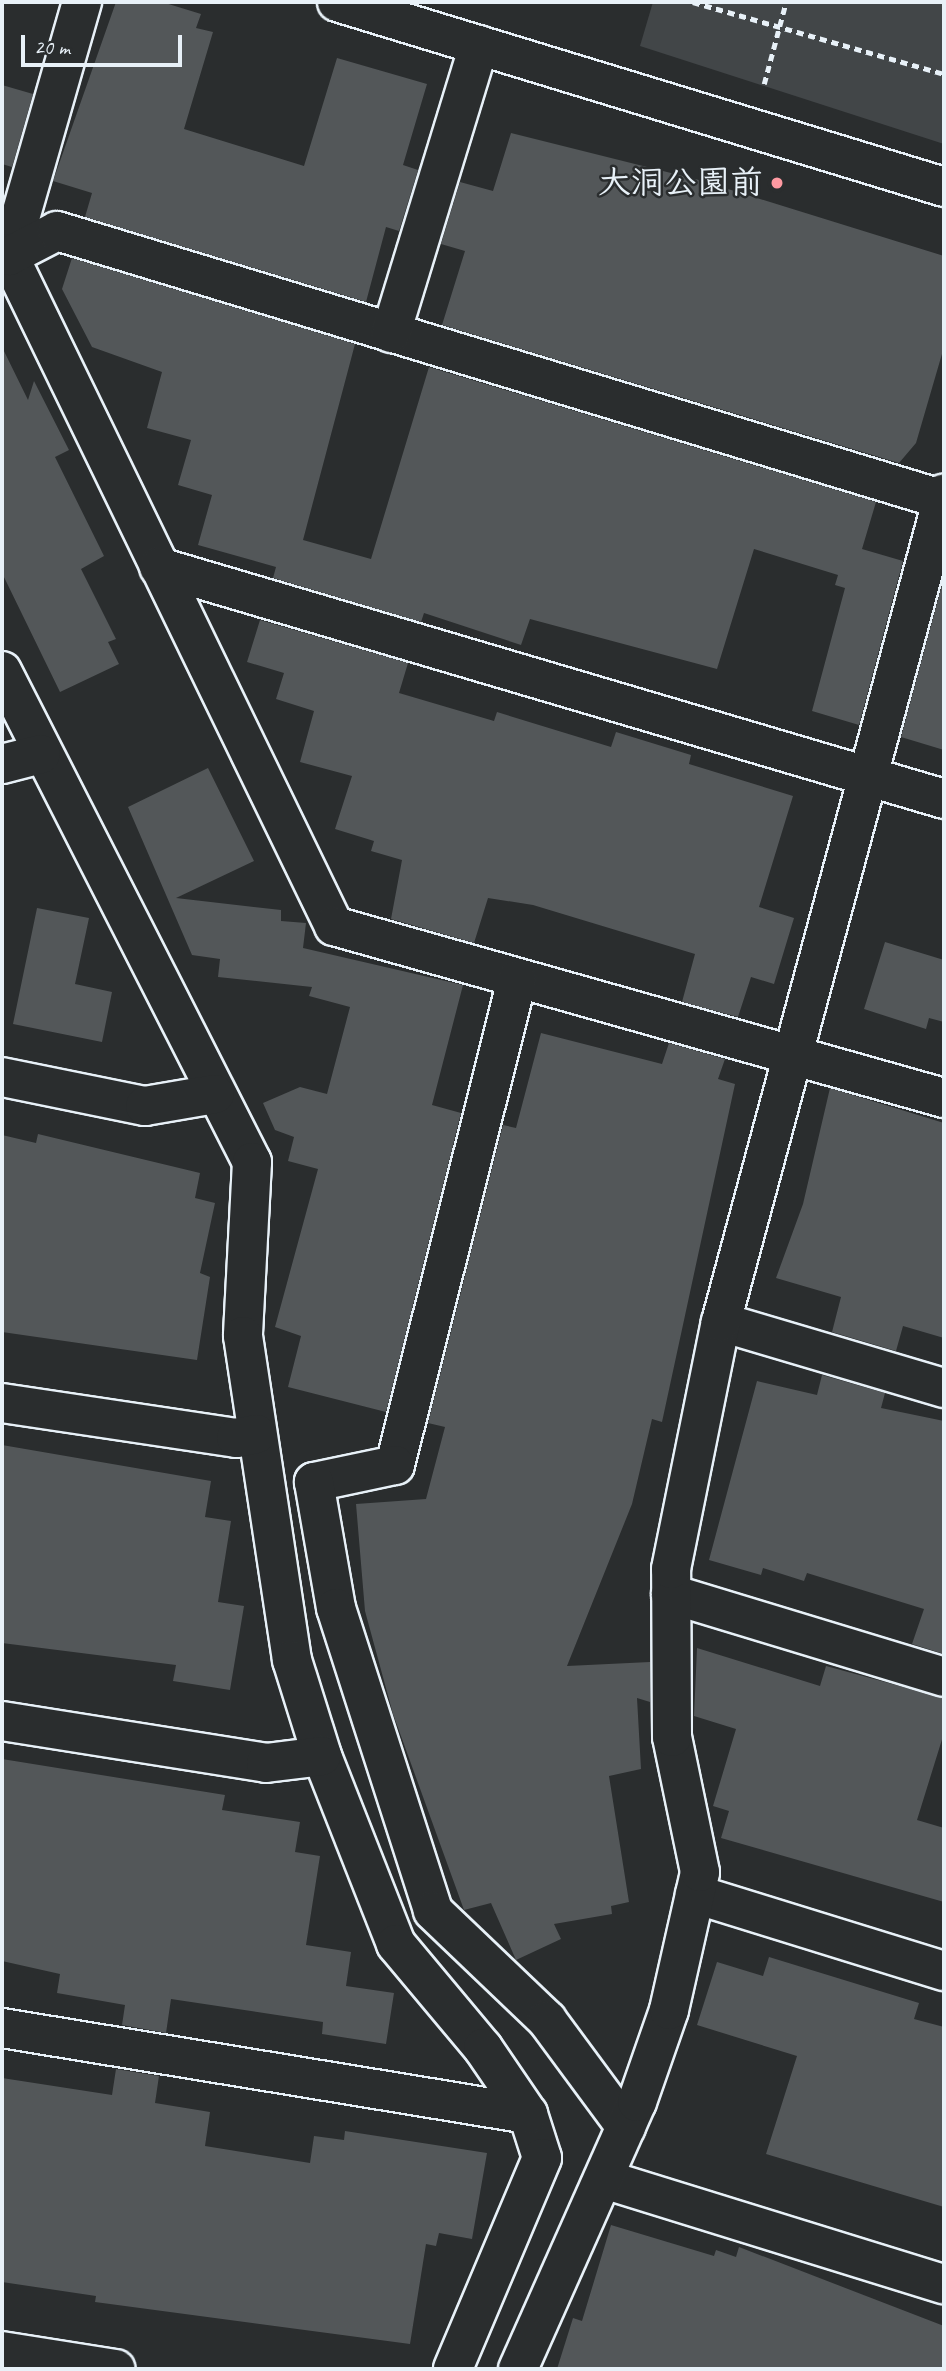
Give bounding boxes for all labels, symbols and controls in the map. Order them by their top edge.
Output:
scale bar [24,21,186,65]
text: 20 m [34,34,70,60]
place label: 大洞公園前 [598,163,763,203]
marker: 大洞公園前 [769,175,785,191]

